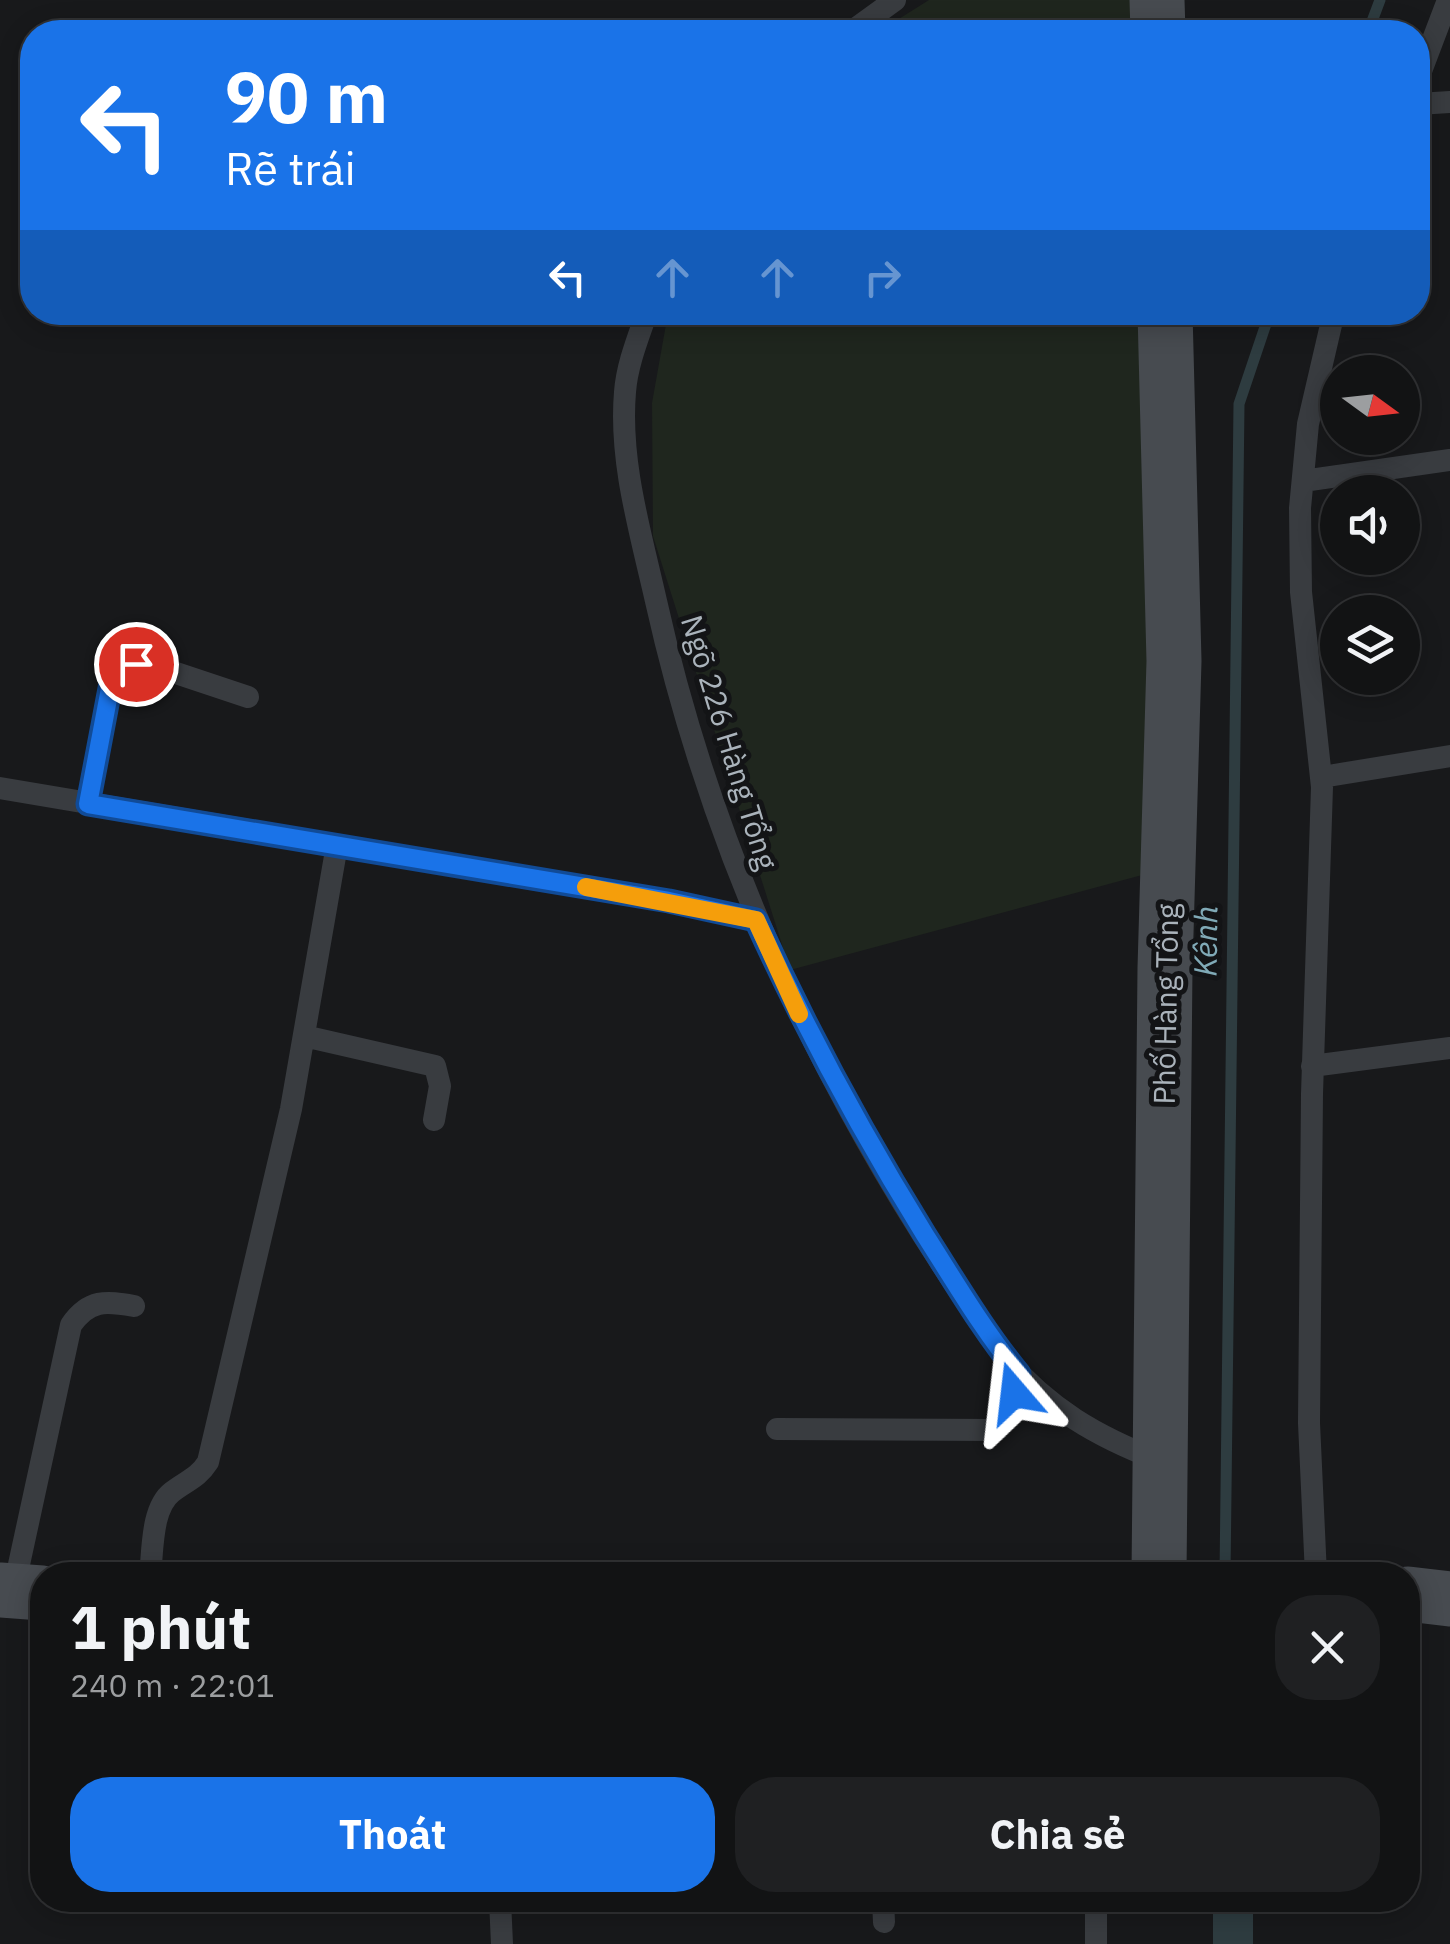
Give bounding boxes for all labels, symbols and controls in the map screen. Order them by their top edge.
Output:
text: 90 m [225,51,388,142]
icon: left [60,60,190,190]
text: Rẽ trái [225,139,356,197]
icon: left [540,250,595,305]
icon: ahead [645,250,700,305]
icon: ahead [750,250,805,305]
icon: right [855,250,910,305]
north arrow [1320,355,1420,455]
map controls [1320,355,1420,695]
button: sound [1320,475,1420,575]
button: layers [1320,595,1420,695]
street label: Ngõ 226 Hàng Tổng [673,610,787,874]
pin [94,622,179,707]
icon: arrive [109,637,164,692]
street label: Phố Hàng Tổng [1144,903,1186,1105]
water label: Kênh [1183,905,1227,977]
position arrow [962,1341,1066,1445]
text: 1 phút [70,1587,251,1666]
button: close [1275,1595,1380,1700]
text: 240 m · 22:01 [70,1664,275,1706]
button: Thoát [70,1777,715,1892]
button: Chia sẻ [735,1777,1380,1892]

